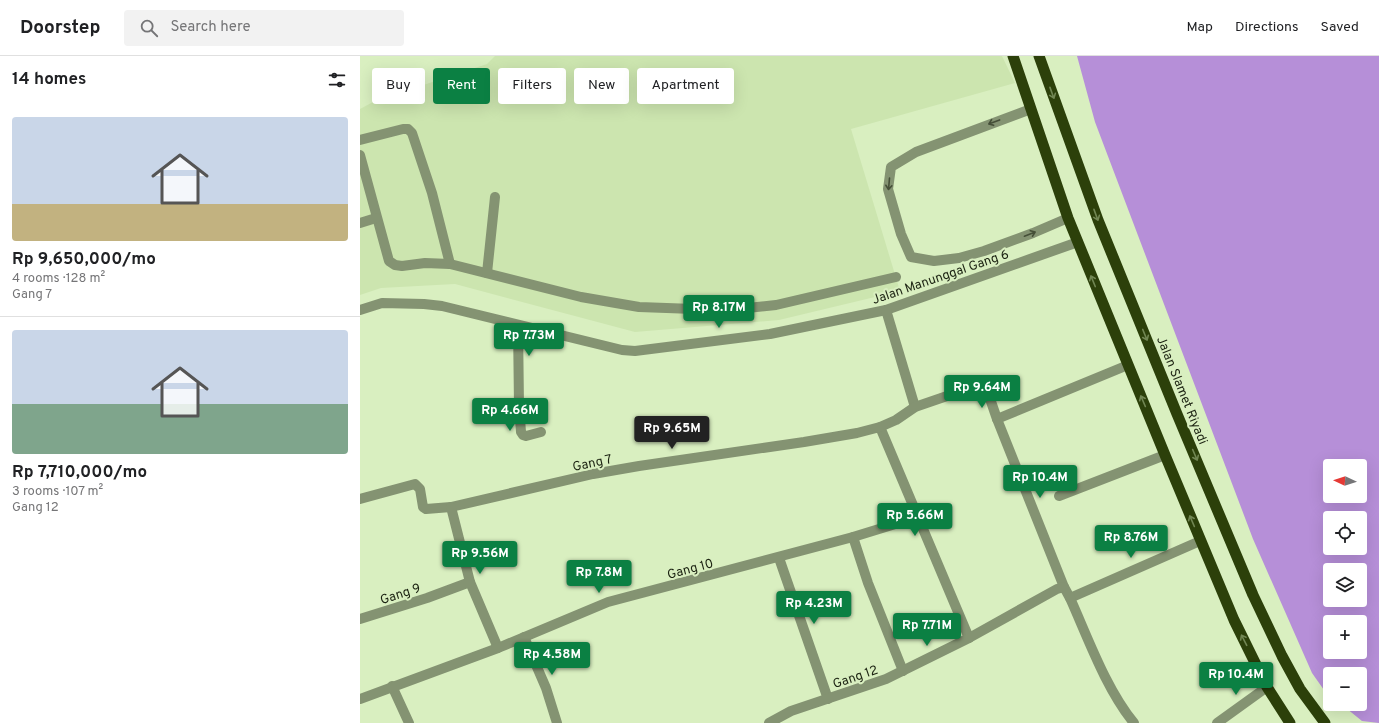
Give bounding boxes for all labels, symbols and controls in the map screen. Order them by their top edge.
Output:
search box [124,10,404,46]
text: Doorstep [20,16,100,40]
icon: search [138,17,160,39]
text: Search here [170,18,251,37]
text: Map [1187,19,1213,36]
text: Directions [1235,19,1299,36]
text: Saved [1321,19,1359,36]
chip: Buy [372,68,425,104]
chip: Rent [433,68,490,104]
chip: Filters [498,68,566,104]
chip: New [574,68,629,104]
chip: Apartment [637,68,734,104]
text: 14 homes [12,69,86,91]
icon: filters [326,69,348,91]
one-way arrow [1048,86,1056,98]
one-way arrow [989,119,1001,127]
icon: home [144,143,216,215]
one-way arrow [886,177,893,190]
one-way arrow [1093,208,1101,220]
one-way arrow [1024,230,1036,238]
street label: Jalan Manunggal Gang 6 [870,247,1011,309]
text: Rp 9,650,000/mo [12,249,156,271]
text: 4 rooms · 128 m² [12,271,105,287]
one-way arrow [1089,275,1097,287]
text: Gang 7 [12,287,52,303]
pin: Rp 8.17M [678,295,760,329]
text: Rp 8.17M [692,300,746,316]
pin: Rp 7.73M [488,323,570,357]
text: Rp 7.73M [503,328,555,344]
one-way arrow [1142,329,1149,341]
street label: Jalan Slamet Riyadi [1152,334,1210,447]
icon: home [144,356,216,428]
pin: Rp 9.64M [941,375,1023,409]
text: Rp 9.64M [953,380,1011,396]
one-way arrow [1139,395,1146,407]
pin: Rp 4.66M [469,398,551,432]
text: Rp 4.66M [481,403,539,419]
pin: Rp 9.65M [631,416,713,450]
text: Rp 9.65M [643,421,701,437]
one-way arrow [1191,449,1199,461]
street label: Gang 7 [571,452,614,476]
north arrow [1323,459,1367,503]
map controls [1323,459,1367,711]
text: Rp 7,710,000/mo [12,462,147,484]
pin: Rp 10.4M [999,465,1081,499]
text: Rp 10.4M [1012,470,1068,486]
text: 3 rooms · 107 m² [12,484,103,500]
text: Gang 12 [12,500,59,516]
pin: Rp 5.66M [874,503,956,537]
text: Rp 5.66M [886,508,944,524]
button: locate [1323,511,1367,555]
one-way arrow [1188,515,1196,527]
pin: Rp 8.76M [1090,525,1172,559]
text: Rp 8.76M [1104,530,1158,546]
pin: Rp 9.56M [439,541,521,575]
text: Rp 9.56M [451,546,509,562]
street label: Gang 10 [666,556,715,584]
pin: Rp 7.8M [562,560,636,594]
button: layers [1323,563,1367,607]
text: Rp 7.8M [576,565,622,581]
street label: Gang 9 [378,581,423,609]
pin: Rp 4.23M [773,591,855,625]
text: Rp 4.23M [785,596,843,612]
pin: Rp 7.71M [886,613,968,647]
button: + [1323,615,1367,659]
text: Rp 7.71M [902,618,952,634]
one-way arrow [1240,635,1247,647]
pin: Rp 4.58M [511,642,593,676]
text: Rp 4.58M [523,647,581,663]
pin: Rp 10.4M [1195,662,1277,696]
street label: Gang 12 [831,663,880,693]
text: Rp 10.4M [1208,667,1264,683]
button: − [1323,667,1367,711]

